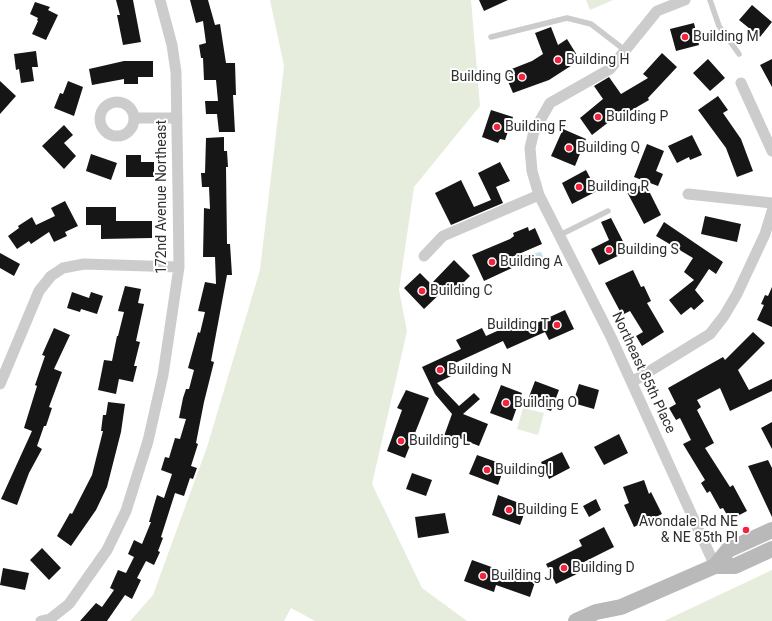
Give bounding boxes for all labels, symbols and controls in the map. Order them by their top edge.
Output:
place label: Building M [693,29,759,45]
marker: Building M [680,32,690,42]
place label: Building H [566,52,630,68]
marker: Building H [553,55,563,65]
place label: Building G [451,69,514,85]
marker: Building G [517,72,527,82]
place label: Building P [606,109,668,125]
marker: Building P [593,112,603,122]
place label: Building F [505,119,566,135]
street label: 172nd Avenue Northeast [154,120,170,274]
marker: Building F [492,122,502,132]
place label: Building Q [577,140,640,156]
marker: Building Q [564,143,574,153]
place label: Building R [587,179,649,195]
marker: Building R [574,182,584,192]
place label: Building S [617,242,679,258]
marker: Building S [604,245,614,255]
place label: Building A [500,254,563,270]
marker: Building A [487,257,497,267]
place label: Building C [430,283,493,299]
marker: Building C [417,286,427,296]
street label: Northeast 85th Place [608,310,678,436]
place label: Building T [487,317,549,333]
marker: Building T [552,320,562,330]
place label: Building N [448,362,512,378]
marker: Building N [435,365,445,375]
place label: Building O [514,395,577,411]
marker: Building O [501,398,511,408]
place label: Building L [409,433,470,449]
marker: Building L [396,436,406,446]
place label: Building I [495,462,552,478]
marker: Building I [482,465,492,475]
place label: Building E [517,502,579,518]
marker: Building E [504,505,514,515]
place label: Avondale Rd NE & NE 85th Pl [639,514,738,546]
marker: Avondale Rd NE & NE 85th Pl [741,525,751,535]
place label: Building D [572,560,635,576]
marker: Building D [559,563,569,573]
place label: Building J [491,568,552,584]
marker: Building J [478,571,488,581]

